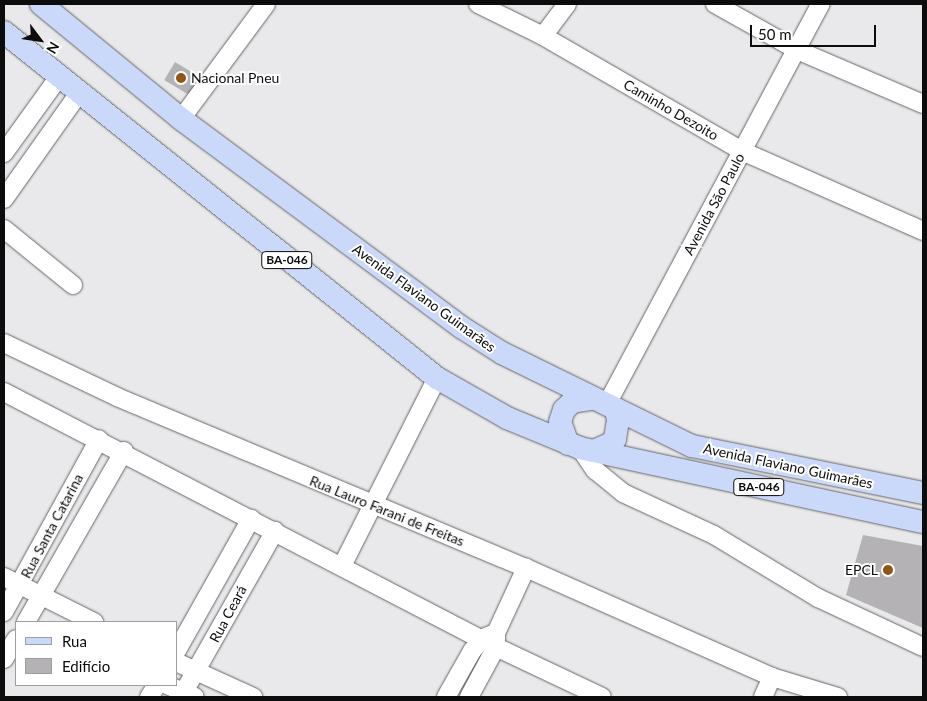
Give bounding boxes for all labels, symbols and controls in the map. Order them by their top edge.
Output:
north arrow [15,15,65,65]
scale bar [752,15,878,47]
text: 50 m [758,25,792,43]
text: N [43,39,63,57]
place label: Nacional Pneu [191,70,279,86]
marker: Nacional Pneu [175,72,187,84]
street label: Caminho Dezoito [621,76,721,144]
street label: Avenida São Paulo [680,150,748,258]
street label: Avenida Flaviano Guimarães [349,240,499,356]
road number: BA-046 [261,250,313,270]
street label: Avenida Flaviano Guimarães [702,440,874,492]
street label: Rua Santa Catarina [17,471,87,581]
street label: Rua Lauro Farani de Freitas [307,472,467,550]
road number: BA-046 [733,478,785,497]
place label: EPCL [845,562,878,578]
marker: EPCL [882,564,894,576]
street label: Rua Ceará [206,583,250,645]
legend [15,621,178,686]
text: Rua [62,632,87,650]
text: Edifício [62,657,110,675]

